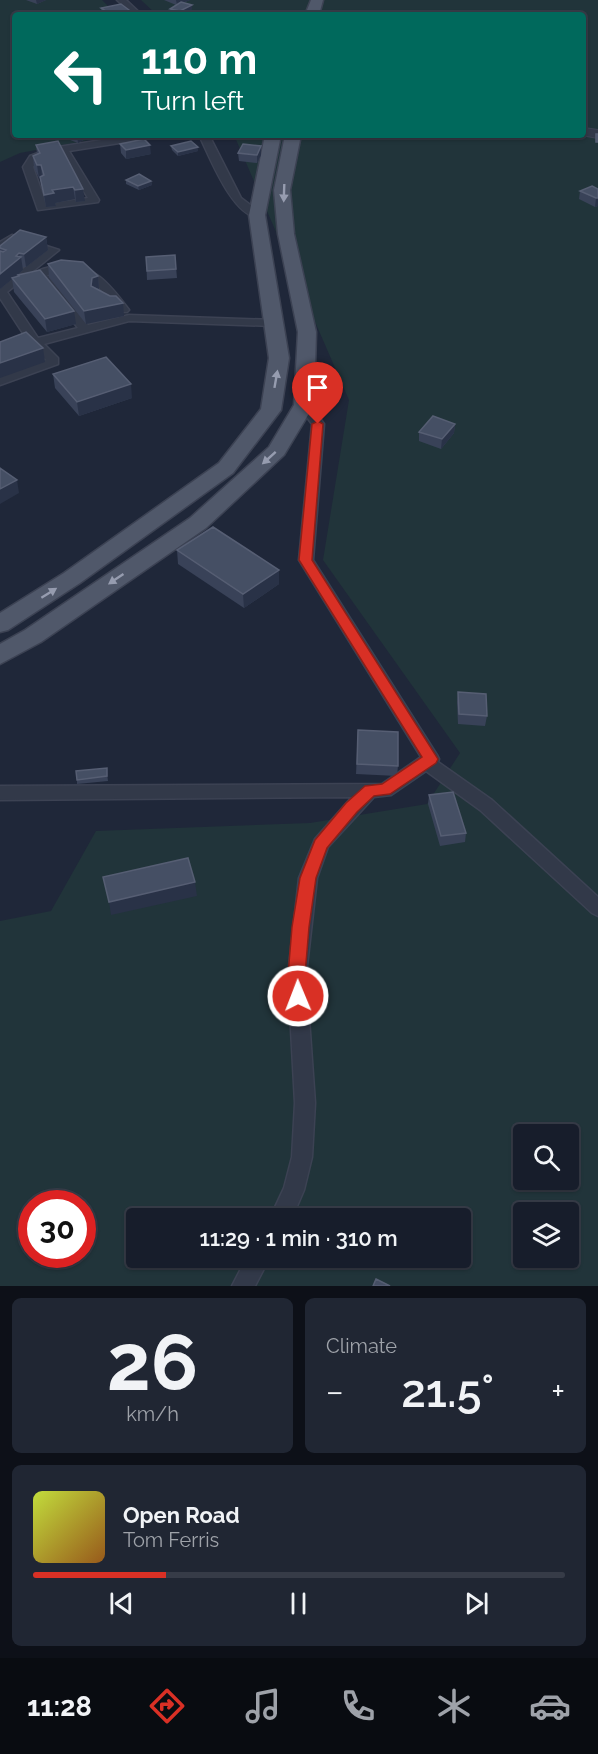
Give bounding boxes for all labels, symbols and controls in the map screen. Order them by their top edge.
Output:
text: 110 m [141,35,257,84]
icon: left [42,36,120,114]
text: Turn left [141,85,244,116]
one-way arrow [279,183,288,202]
pin [292,362,343,424]
one-way arrow [272,369,281,388]
icon: arrive [301,371,334,404]
one-way arrow [262,451,277,464]
one-way arrow [109,573,125,585]
one-way arrow [41,587,58,598]
position arrow [266,964,330,1028]
map controls [513,1124,579,1268]
button: search [513,1124,579,1190]
speed limit sign: 30 [18,1190,96,1268]
button: layers [513,1202,579,1268]
text: 11:29 · 1 min · 310 m [199,1225,398,1251]
text: 26 [107,1317,198,1408]
text: Climate [326,1334,397,1358]
text: 21.5° [401,1365,494,1418]
text: − [326,1372,344,1411]
text: + [551,1372,565,1411]
text: km/h [126,1402,179,1426]
text: Open Road [123,1502,240,1528]
text: Tom Ferris [123,1528,219,1552]
icon: previous [105,1587,138,1620]
icon: pause [282,1587,315,1620]
icon: next [460,1587,493,1620]
icon: directions [146,1685,188,1727]
icon: music [242,1685,284,1727]
icon: phone [337,1685,379,1727]
icon: climate [433,1685,475,1727]
icon: car [529,1685,571,1727]
text: 11:28 [27,1691,92,1722]

